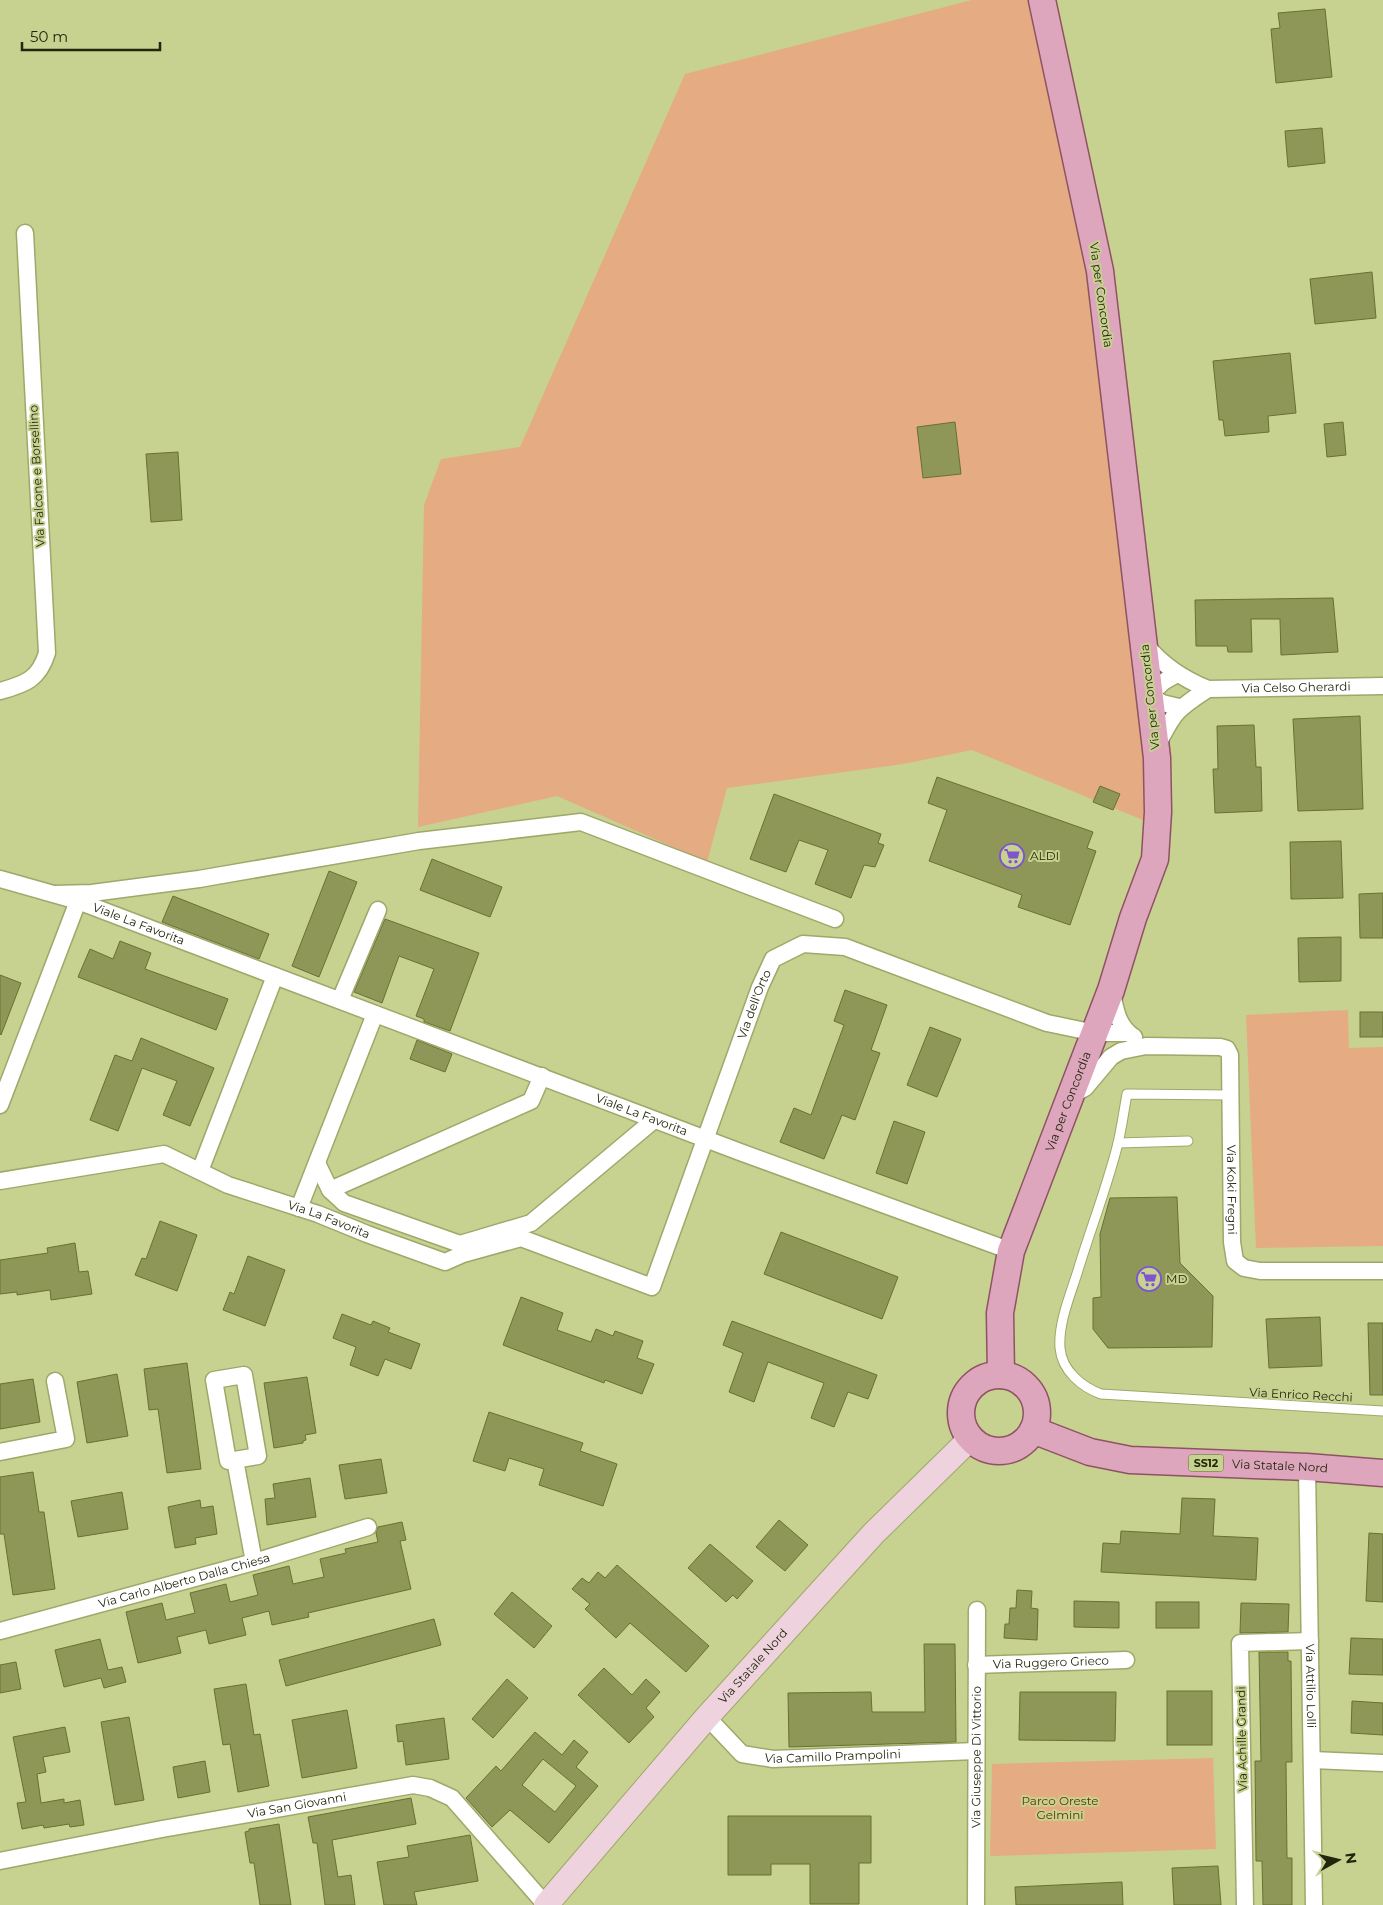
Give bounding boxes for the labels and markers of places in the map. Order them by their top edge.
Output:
supermarket icon: ALDI [999,843,1025,869]
place label: ALDI [1030,848,1059,863]
supermarket icon: MD [1136,1266,1162,1292]
place label: MD [1166,1271,1187,1286]

